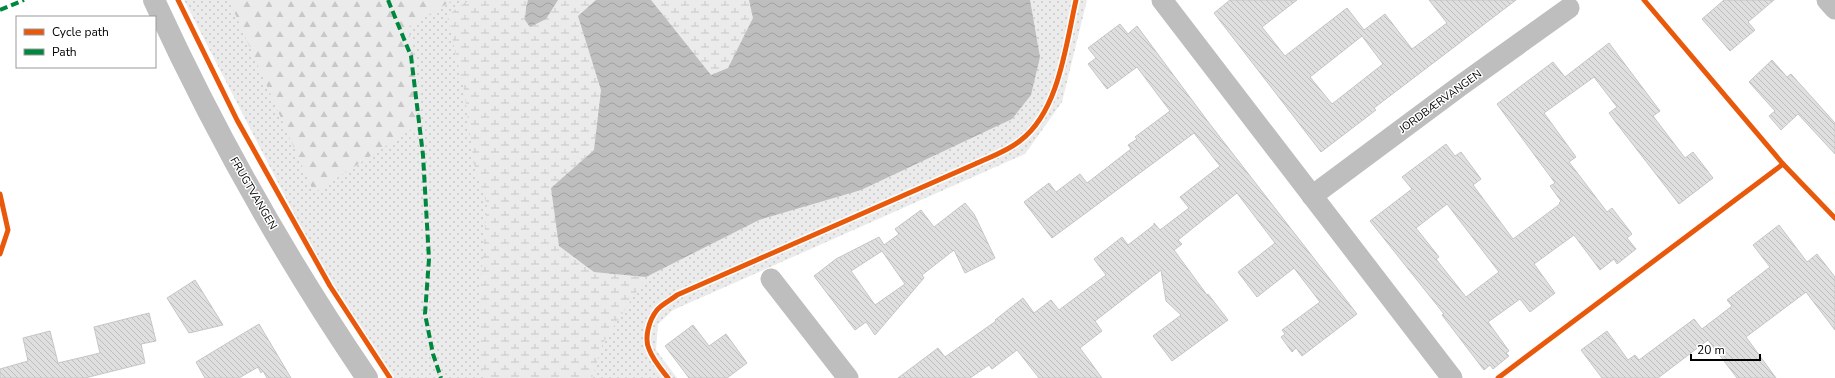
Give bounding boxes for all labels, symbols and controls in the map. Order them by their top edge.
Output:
legend [16,16,156,68]
text: Cycle path [52,24,109,40]
text: Path [52,44,77,60]
street label: JORDBÆRVANGEN [1395,66,1485,137]
street label: FRUGTVANGEN [227,154,280,232]
scale bar [1691,336,1760,362]
text: 20 m [1697,342,1725,358]

